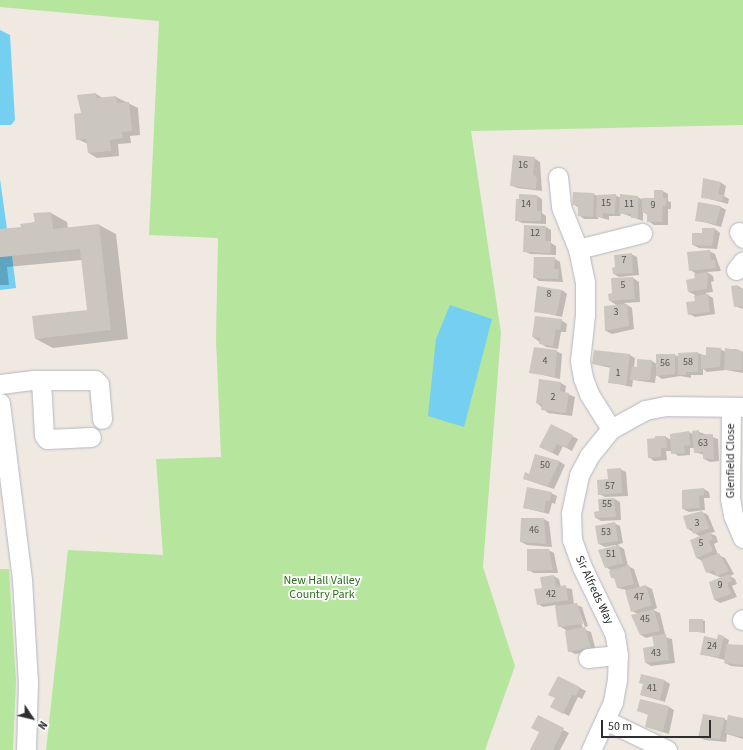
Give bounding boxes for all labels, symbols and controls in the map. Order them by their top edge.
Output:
house number: 16 [518,160,528,172]
house number: 15 [601,198,611,210]
house number: 14 [521,199,531,211]
house number: 11 [624,199,634,211]
house number: 9 [651,200,655,212]
house number: 12 [530,228,540,240]
house number: 7 [622,255,626,267]
house number: 5 [621,280,625,292]
house number: 8 [547,289,551,301]
house number: 3 [614,307,618,319]
house number: 4 [543,356,547,368]
house number: 58 [683,357,693,369]
house number: 56 [660,358,670,370]
house number: 1 [616,368,620,380]
house number: 2 [551,392,555,404]
street label: Glenfield Close [724,424,738,498]
house number: 63 [698,438,708,450]
house number: 50 [540,460,550,472]
house number: 57 [605,481,615,493]
house number: 55 [602,499,612,511]
house number: 3 [695,518,699,530]
house number: 46 [529,525,539,537]
house number: 53 [601,527,611,539]
house number: 5 [699,538,703,550]
house number: 51 [606,549,616,561]
street label: Sir Alfreds Way [572,553,616,627]
park label: New Hall Valley Country Park [284,574,360,602]
house number: 9 [718,580,722,592]
house number: 42 [546,589,556,601]
house number: 47 [634,592,644,604]
house number: 45 [640,614,650,626]
house number: 24 [707,641,717,653]
house number: 43 [651,648,661,660]
house number: 41 [647,683,657,695]
north arrow [12,698,52,738]
scale bar [603,712,713,738]
text: N [34,718,50,732]
text: 50 m [608,718,632,735]

